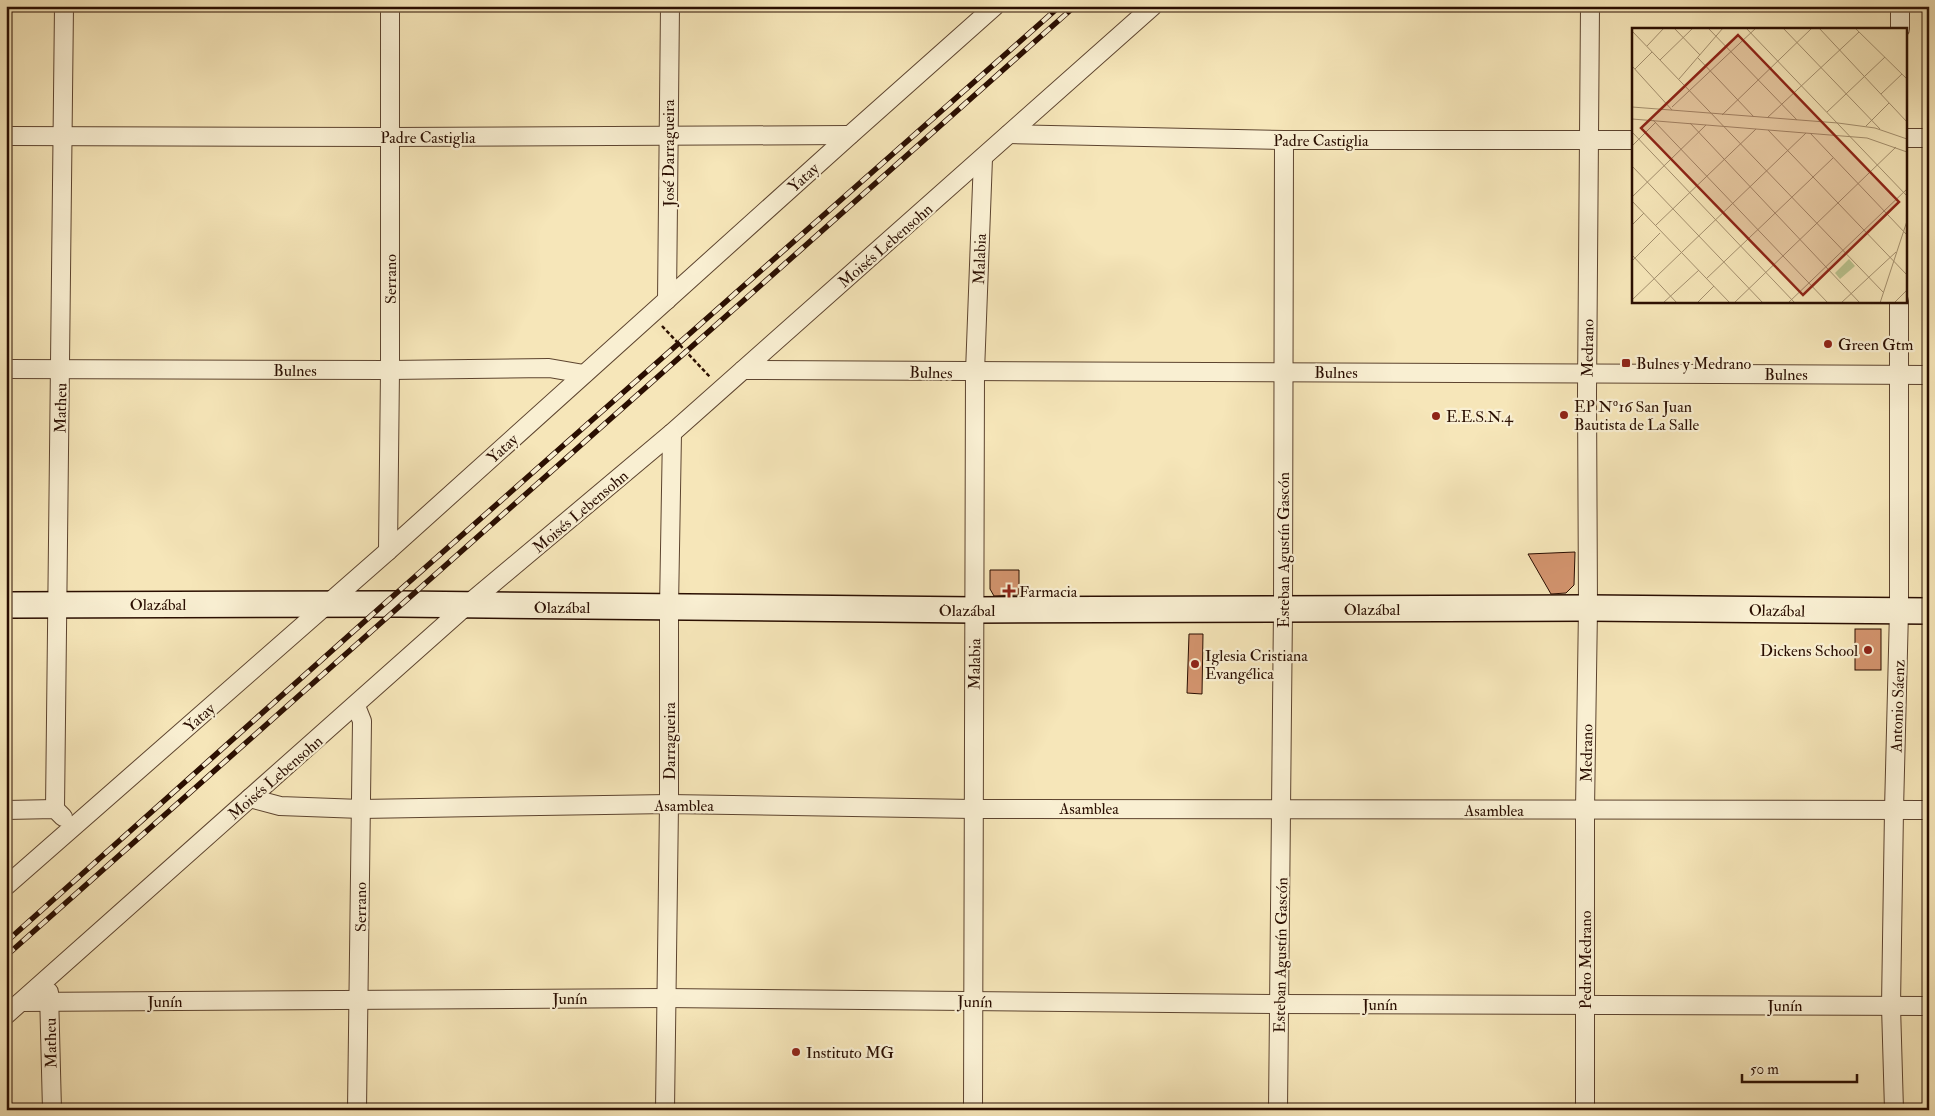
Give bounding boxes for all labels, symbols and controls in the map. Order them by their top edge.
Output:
inset map [1632,28,1908,302]
street label: José Darragueira [659,99,680,208]
street label: Padre Castiglia [380,128,476,148]
street label: Padre Castiglia [1273,131,1369,151]
street label: Yatay [784,158,824,197]
street label: Moisés Lebensohn [834,199,937,292]
street label: Malabia [969,233,991,285]
street label: Serrano [381,254,401,304]
street label: Medrano [1577,318,1599,377]
place label: Green Gtm [1838,335,1914,355]
marker: Green Gtm [1822,338,1834,350]
place label: Bulnes y Medrano [1636,354,1752,374]
marker: Bulnes y Medrano [1620,357,1632,369]
street label: Bulnes [273,361,317,381]
street label: Bulnes [909,363,953,383]
street label: Bulnes [1314,363,1358,383]
street label: Bulnes [1764,365,1808,385]
street label: Matheu [51,383,71,433]
place label: EP Nº16 San Juan Bautista de La Salle [1574,397,1699,435]
place label: E.E.S.N.4 [1446,407,1514,427]
marker: EP Nº16 San Juan Bautista de La Salle [1558,409,1570,421]
marker: E.E.S.N.4 [1430,410,1442,422]
street label: Yatay [483,429,523,468]
street label: Moisés Lebensohn [529,466,633,558]
street label: Esteban Agustín Gascón [1274,472,1294,628]
place label: Farmacia [1019,582,1078,602]
marker: Farmacia [1003,585,1015,597]
street label: Olazábal [130,595,186,615]
street label: Olazábal [534,598,590,618]
street label: Olazábal [1344,600,1400,620]
street label: Olazábal [939,601,995,621]
street label: Olazábal [1749,601,1805,621]
street label: Malabia [965,638,985,690]
place label: Dickens School [1760,641,1858,661]
marker: Dickens School [1862,644,1874,656]
place label: Iglesia Cristiana Evangélica [1205,646,1308,684]
marker: Iglesia Cristiana Evangélica [1189,658,1201,670]
street label: Antonio Sáenz [1886,659,1910,754]
street label: Yatay [180,698,220,737]
street label: Darragueira [660,702,680,780]
street label: Medrano [1576,723,1598,782]
street label: Moisés Lebensohn [224,731,327,824]
street label: Asamblea [653,796,714,816]
street label: Asamblea [1058,799,1119,819]
street label: Asamblea [1463,801,1524,821]
street label: Esteban Agustín Gascón [1270,877,1292,1033]
street label: Serrano [351,882,371,932]
street label: Pedro Medrano [1576,910,1596,1009]
street label: Junín [551,989,588,1010]
street label: Junín [146,992,183,1013]
street label: Junín [956,992,993,1013]
street label: Junín [1361,995,1398,1016]
street label: Junín [1766,996,1803,1017]
street label: Matheu [41,1018,61,1068]
place label: Instituto MG [806,1043,894,1063]
marker: Instituto MG [790,1046,802,1058]
scale bar [1742,1051,1858,1083]
text: 50 m [1750,1060,1779,1079]

